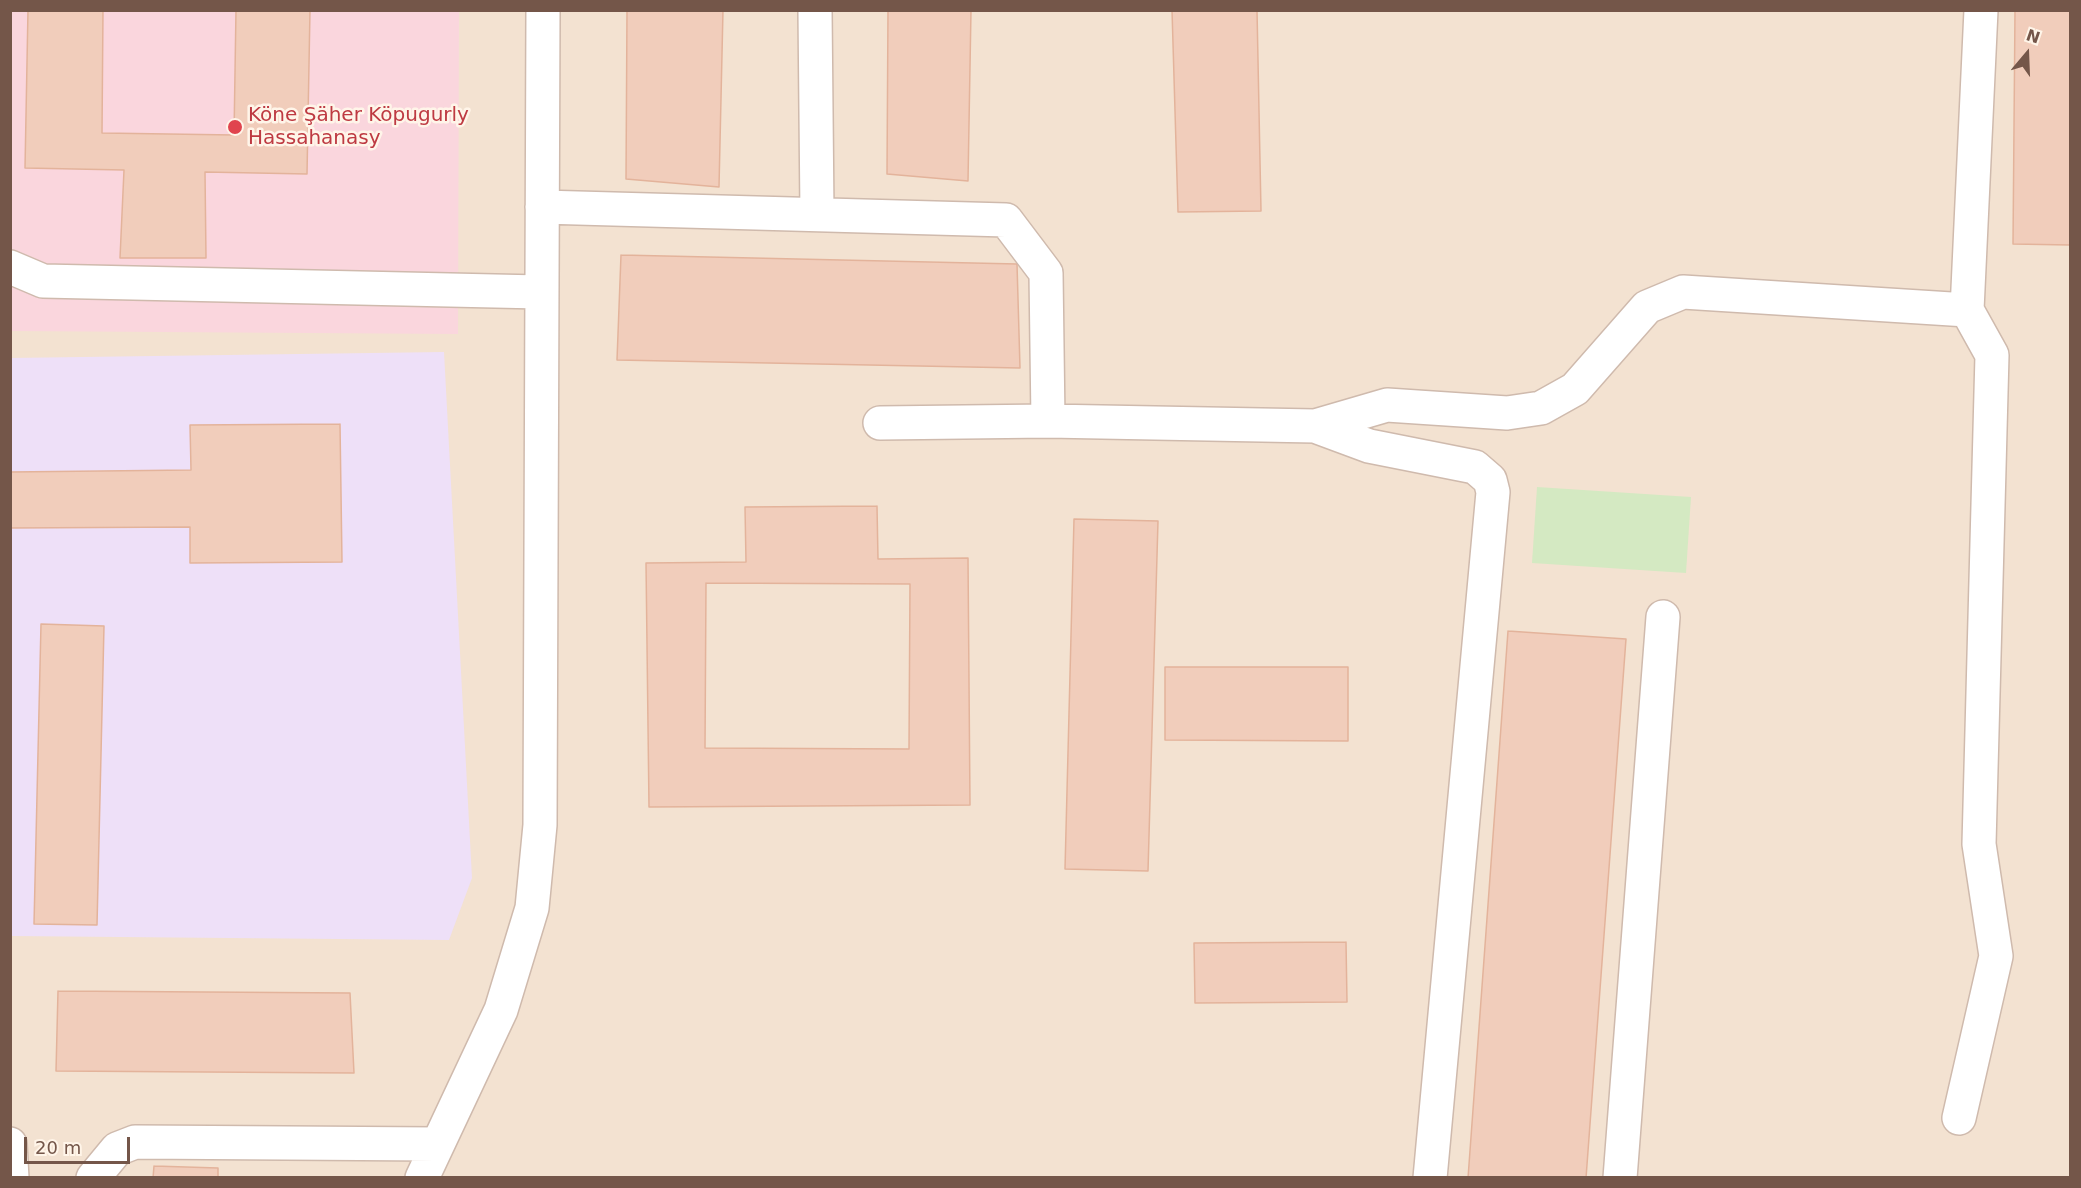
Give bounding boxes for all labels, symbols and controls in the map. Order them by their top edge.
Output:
north arrow [1997,24,2057,84]
text: N [2024,25,2042,48]
place label: Köne Şäher Köpugurly Hassahanasy [248,104,469,151]
marker: Köne Şäher Köpugurly Hassahanasy [226,118,244,136]
scale bar [27,1125,134,1163]
text: 20 m [35,1137,81,1158]

